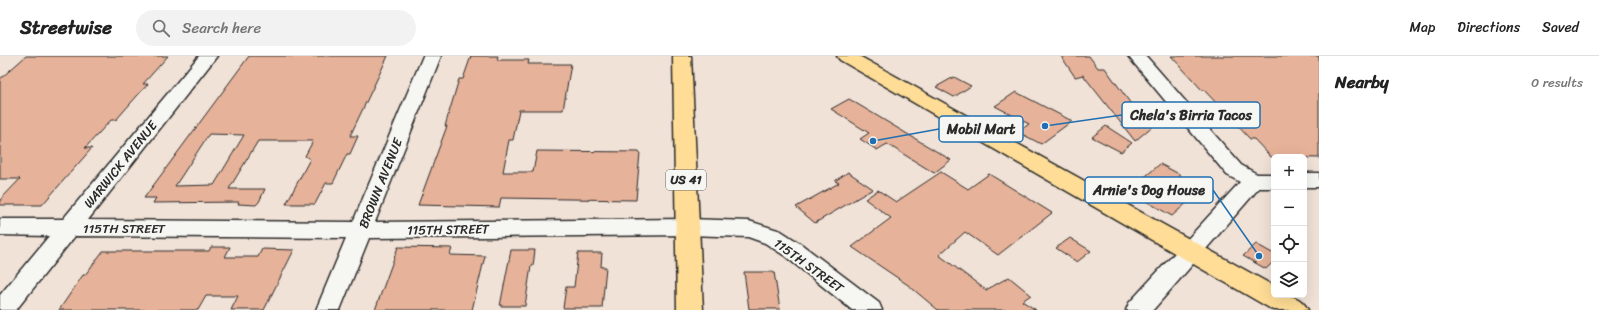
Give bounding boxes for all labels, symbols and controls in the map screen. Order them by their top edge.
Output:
search box [136,10,416,46]
text: Streetwise [20,11,112,44]
text: Search here [182,15,261,41]
text: Map [1409,15,1435,40]
text: Directions [1457,15,1520,40]
text: Saved [1542,15,1579,40]
icon: search [150,17,172,39]
text: Nearby [1335,67,1389,97]
text: 0 results [1531,71,1583,94]
callout: Chela's Birria Tacos [1122,102,1260,128]
text: Chela's Birria Tacos [1129,103,1252,128]
street label: WARWICK AVENUE [78,115,164,213]
callout: Mobil Mart [939,116,1023,142]
text: Mobil Mart [946,117,1016,142]
street label: BROWN AVENUE [352,134,409,232]
map controls [1271,154,1307,298]
button: + [1271,154,1307,190]
road number: US 41 [666,170,706,190]
callout: Arnie's Dog House [1085,177,1213,203]
text: Arnie's Dog House [1092,178,1205,203]
button: − [1271,190,1307,226]
street label: 115TH STREET [83,217,166,240]
street label: 115TH STREET [407,217,491,242]
button: locate [1271,226,1307,262]
street label: 115TH STREET [769,232,850,300]
button: layers [1271,262,1307,298]

